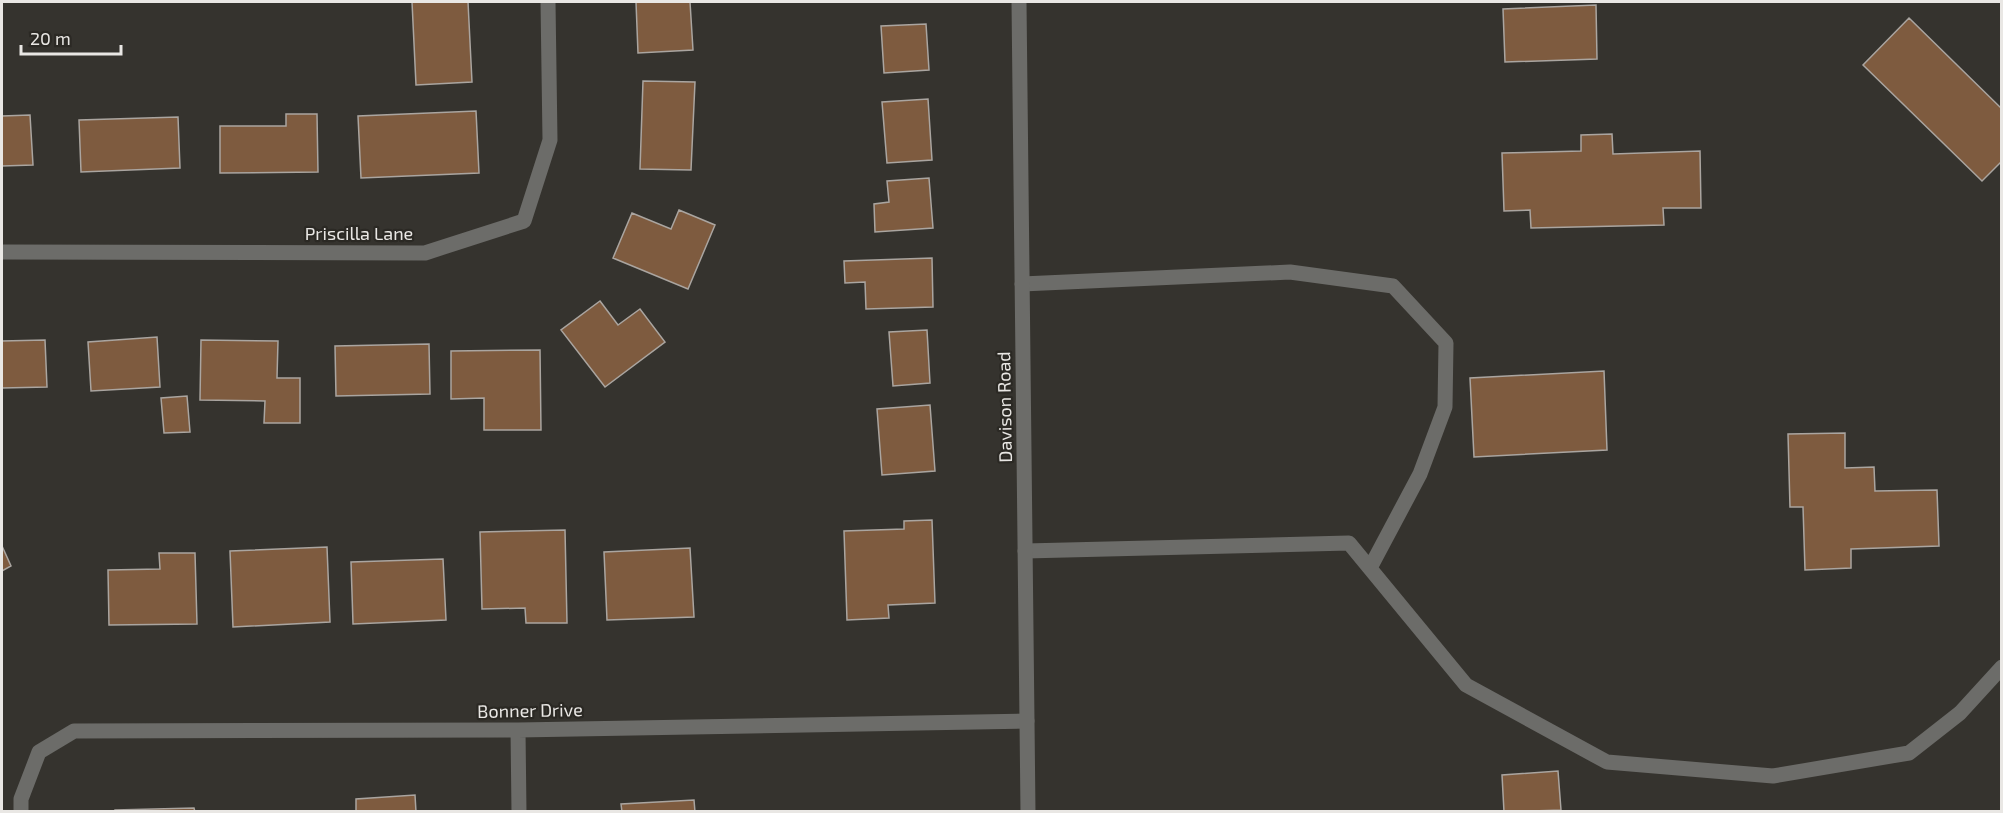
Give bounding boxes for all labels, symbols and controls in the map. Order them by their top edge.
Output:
scale bar [21,18,122,56]
text: 20 m [30,27,71,49]
street label: Priscilla Lane [305,222,413,244]
street label: Davison Road [992,351,1016,463]
street label: Bonner Drive [477,698,583,722]

